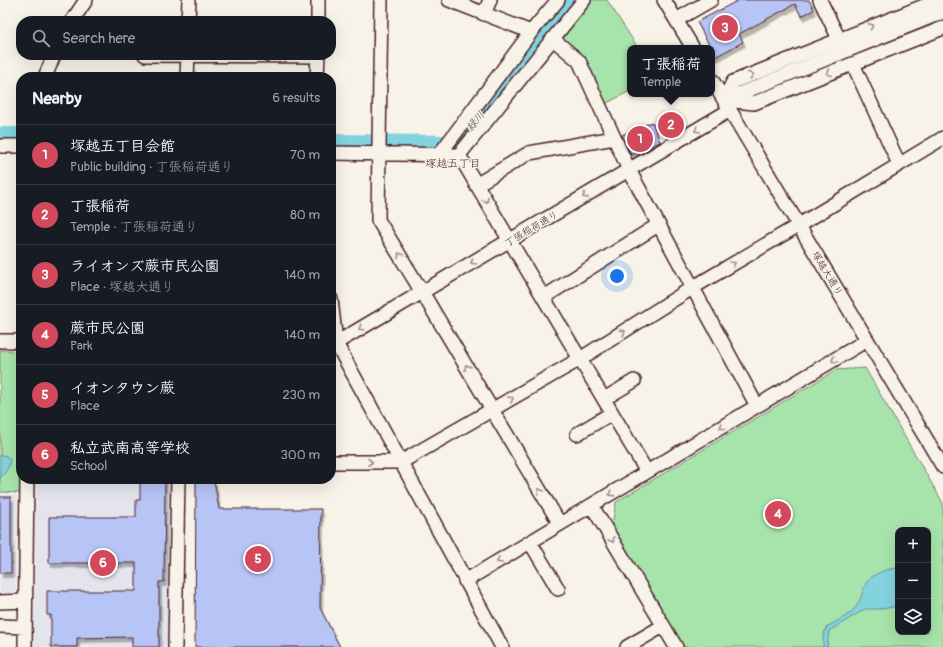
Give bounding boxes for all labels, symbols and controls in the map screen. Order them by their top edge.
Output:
pin: 3 [712,13,738,43]
search box [16,16,336,60]
one-way arrow [868,23,875,31]
icon: search [30,27,52,49]
text: Search here [62,29,135,48]
popup [627,45,715,97]
text: 丁張稲荷 [641,55,701,74]
one-way arrow [825,69,832,77]
one-way arrow [746,72,754,80]
text: Temple [641,74,681,90]
text: Nearby [32,88,81,109]
text: 6 results [273,90,320,106]
water label: 緑川 [463,109,487,134]
pin: 2 [658,110,684,140]
pin: 1 [627,124,653,154]
one-way arrow [694,125,701,132]
text: 塚越五丁目会館 [70,137,175,156]
text: 1 [42,147,48,163]
text: 70 m [290,147,320,163]
district label: 塚越五丁目 [426,157,481,170]
text: Public building · 丁張稲荷通り [70,159,234,175]
one-way arrow [582,191,589,199]
one-way arrow [481,196,488,203]
text: 丁張稲荷 [70,197,130,216]
text: 2 [41,207,49,223]
text: 80 m [290,207,320,223]
street label: 丁張稲荷通り [503,208,560,249]
text: Temple · 丁張稲荷通り [70,219,198,235]
street label: 塚越大通り [809,249,845,298]
one-way arrow [397,252,405,259]
text: ライオンズ蕨市民公園 [70,257,219,276]
one-way arrow [470,257,477,265]
one-way arrow [729,261,736,268]
your location [607,266,627,286]
text: 3 [41,267,49,283]
text: 140 m [284,267,320,283]
text: Place · 塚越大通り [70,279,174,295]
text: 蕨市民公園 [70,319,145,338]
one-way arrow [358,323,365,331]
text: 4 [41,327,49,343]
text: 140 m [284,327,320,343]
one-way arrow [618,330,625,337]
text: Park [70,338,93,354]
one-way arrow [831,356,838,363]
one-way arrow [464,364,471,371]
text: イオンタウン蕨 [70,379,175,398]
text: 5 [41,387,49,403]
text: 230 m [283,387,320,403]
one-way arrow [507,396,514,403]
text: Place [70,398,99,414]
one-way arrow [719,422,726,430]
text: 私立武南高等学校 [70,439,190,458]
text: 6 [41,447,49,463]
text: 300 m [281,447,320,463]
text: School [70,458,107,474]
one-way arrow [367,458,373,466]
one-way arrow [538,488,545,495]
one-way arrow [608,490,615,497]
pin: 4 [765,499,791,529]
map controls [895,527,931,635]
button: + [895,527,931,563]
one-way arrow [607,536,614,543]
pin: 5 [245,544,271,574]
pin: 6 [90,548,116,578]
one-way arrow [496,556,503,563]
button: − [895,563,931,599]
button: layers [895,599,931,635]

